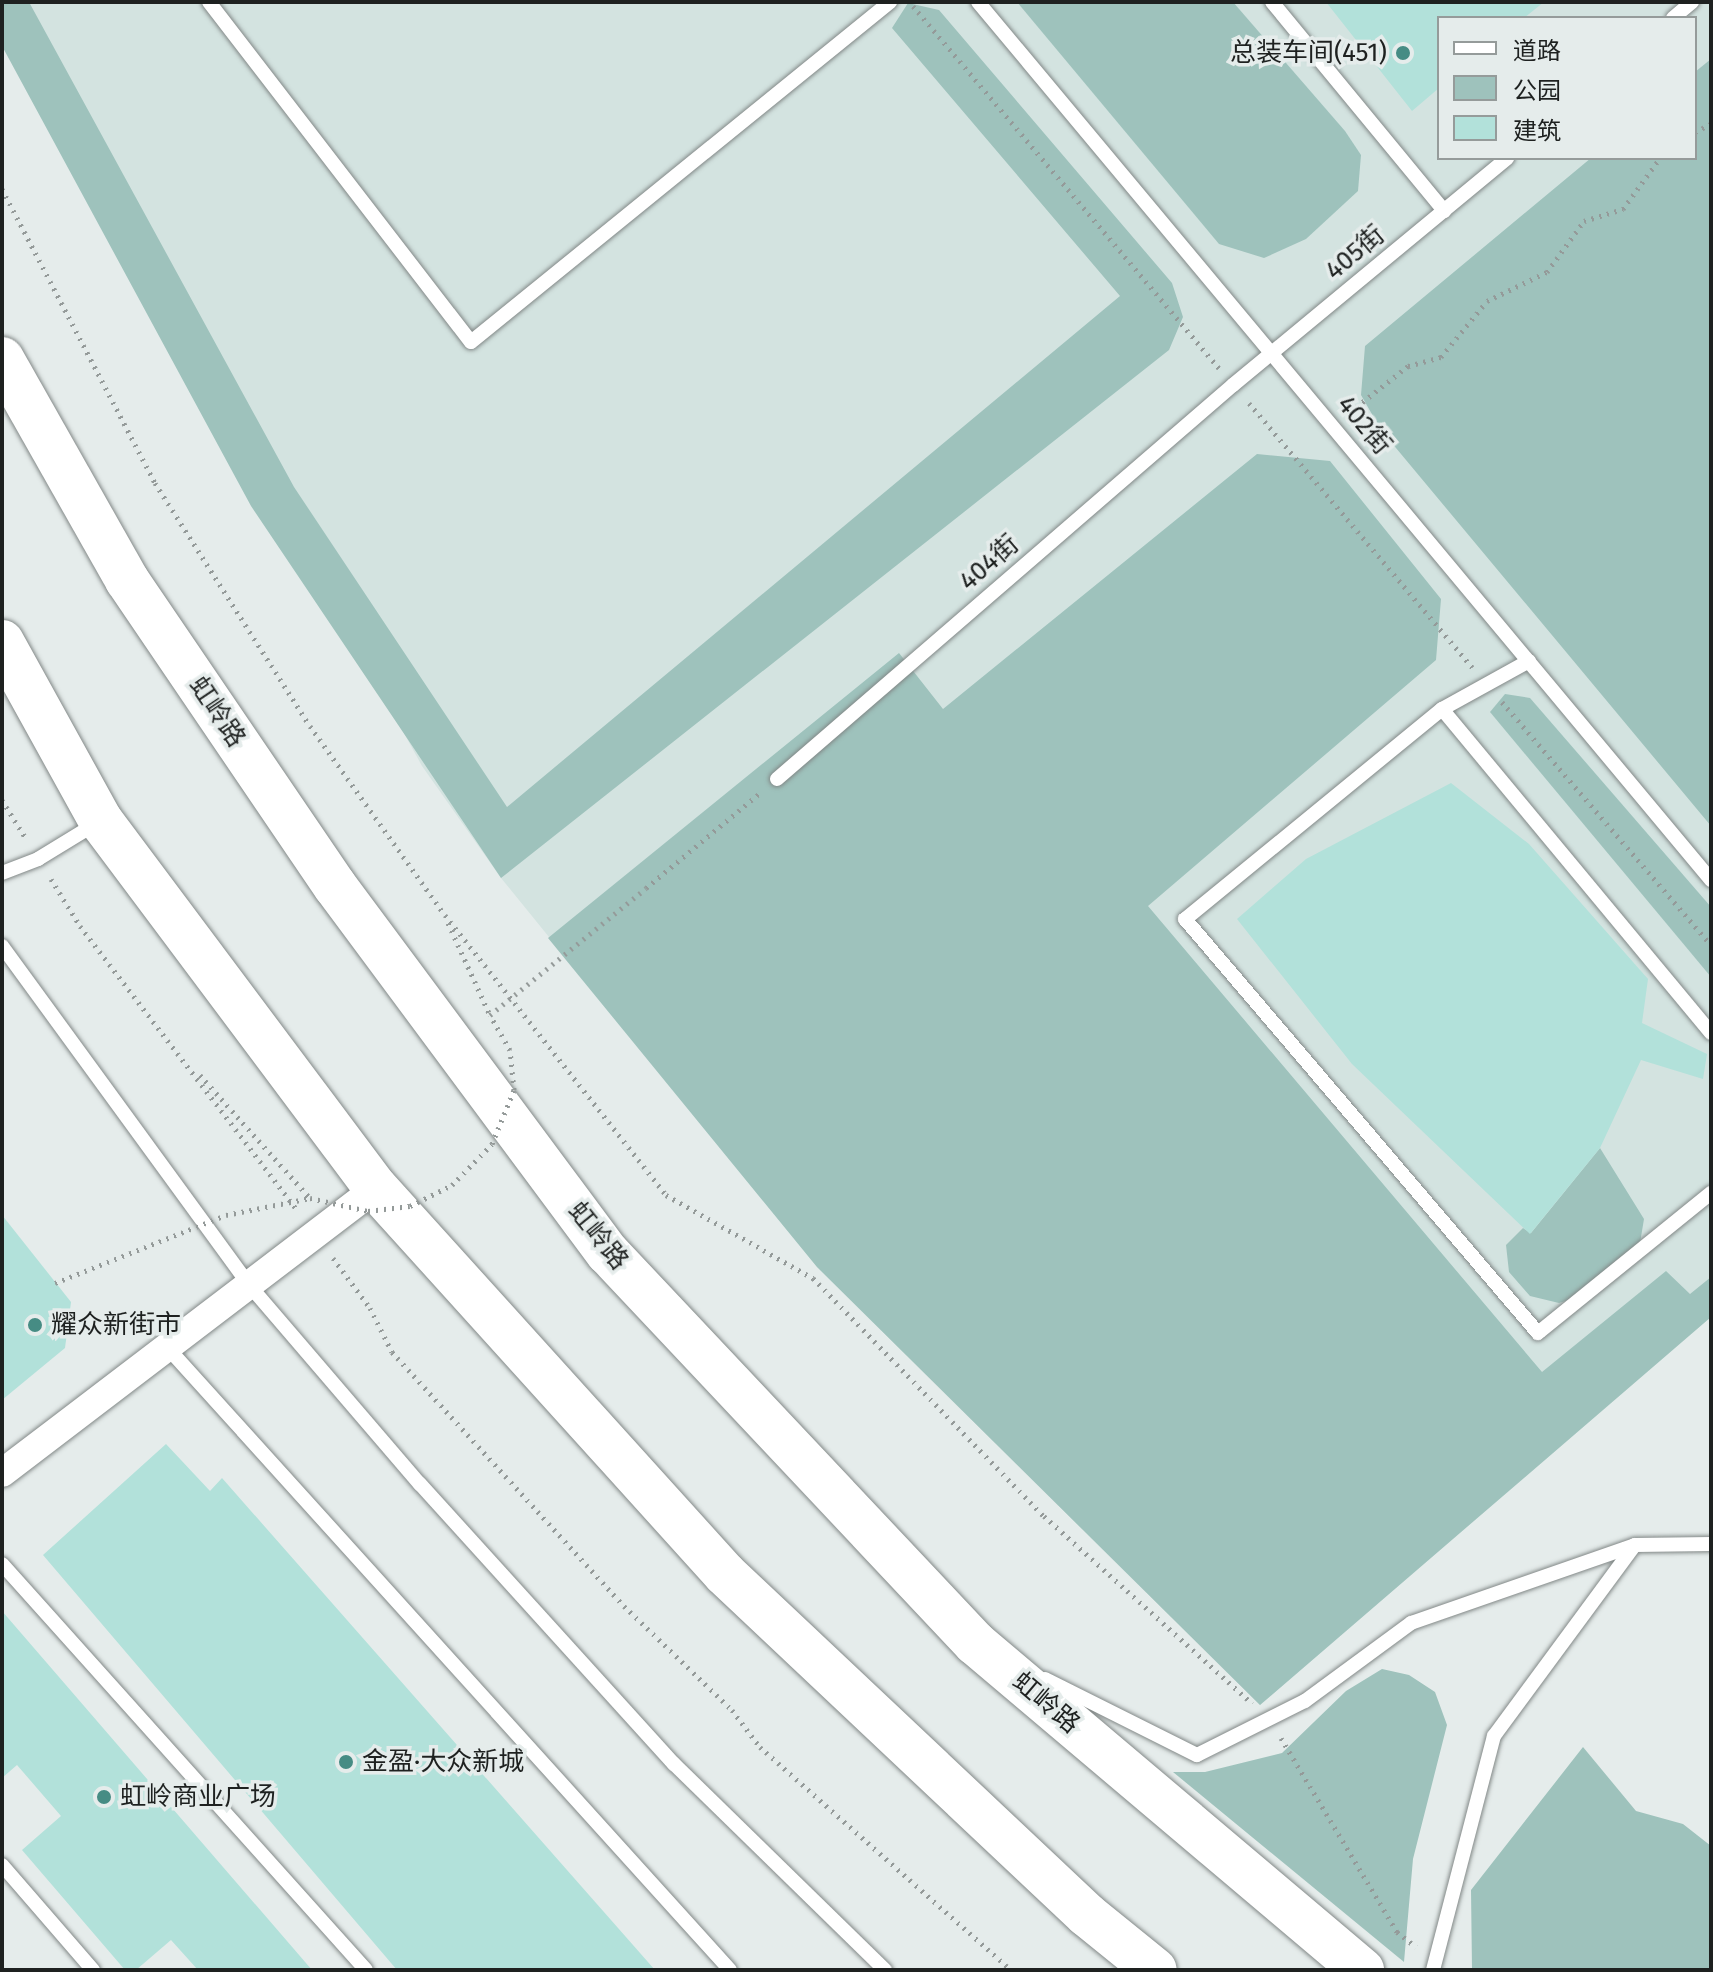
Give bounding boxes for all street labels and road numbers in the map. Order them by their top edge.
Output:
street label: 405街 [1319,219,1391,287]
street label: 402街 [1331,389,1397,461]
street label: 404街 [953,529,1025,597]
street label: 虹岭路 [182,671,252,753]
street label: 虹岭路 [561,1196,635,1276]
street label: 虹岭路 [1006,1666,1086,1740]

